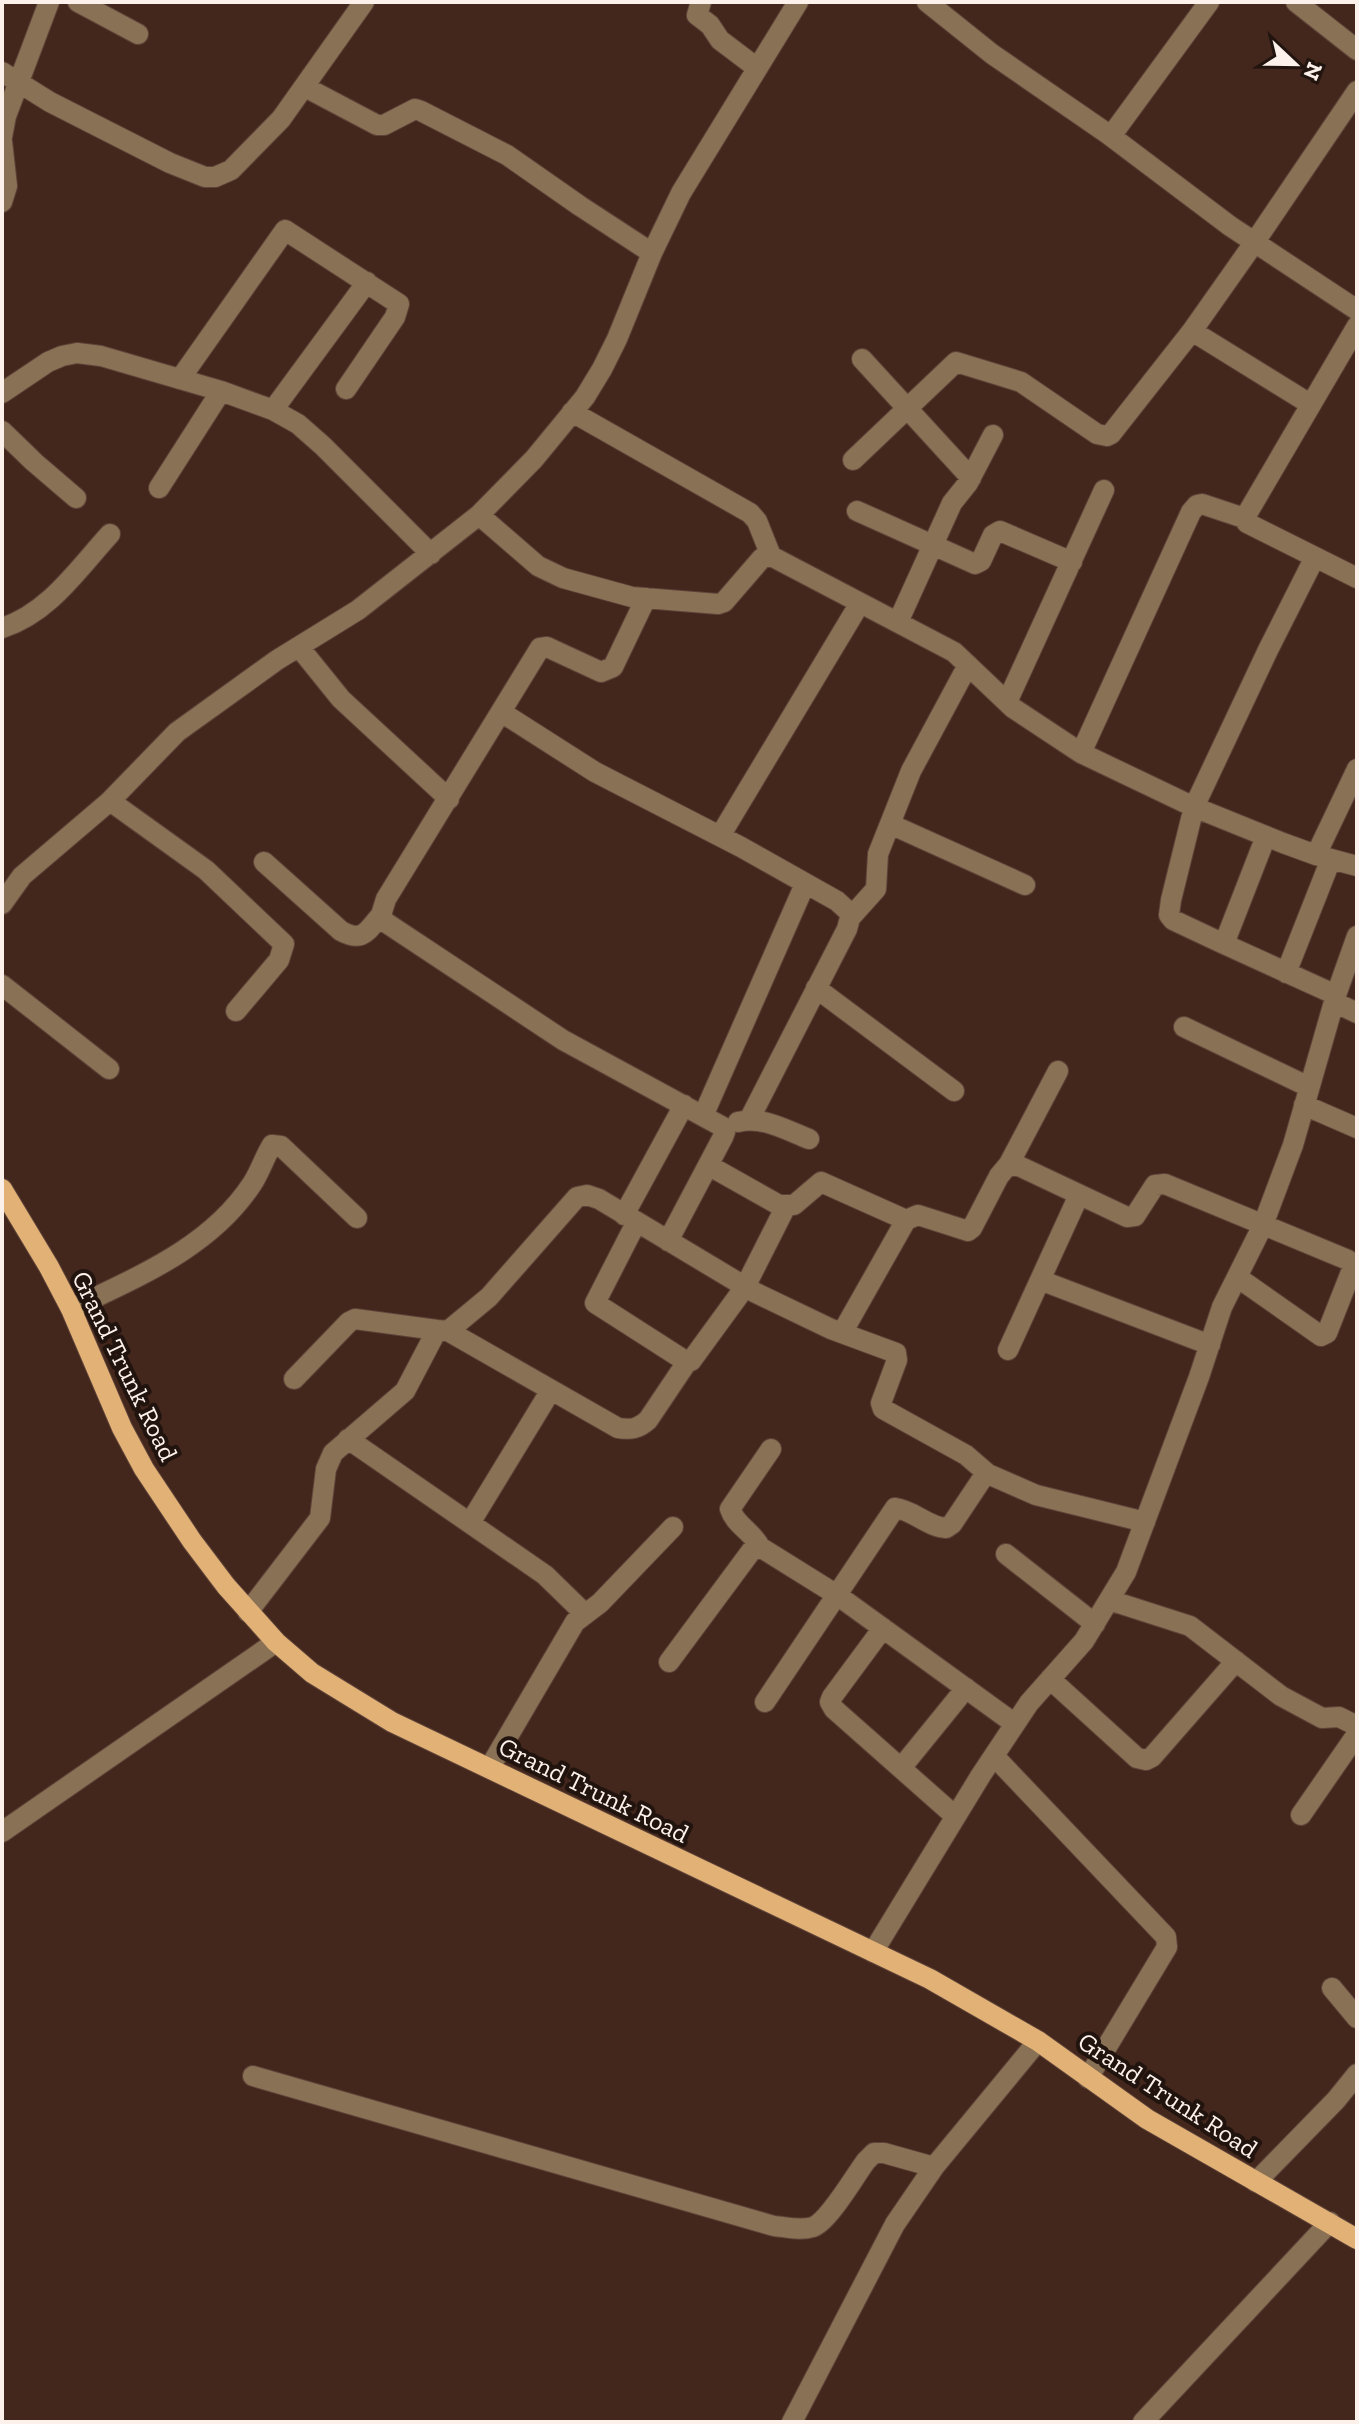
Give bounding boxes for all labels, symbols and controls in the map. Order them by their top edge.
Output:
north arrow [1255,24,1335,104]
text: N [1297,58,1329,84]
street label: Grand Trunk Road [65,1266,185,1466]
street label: Grand Trunk Road [494,1730,694,1850]
street label: Grand Trunk Road [1072,2025,1264,2165]

